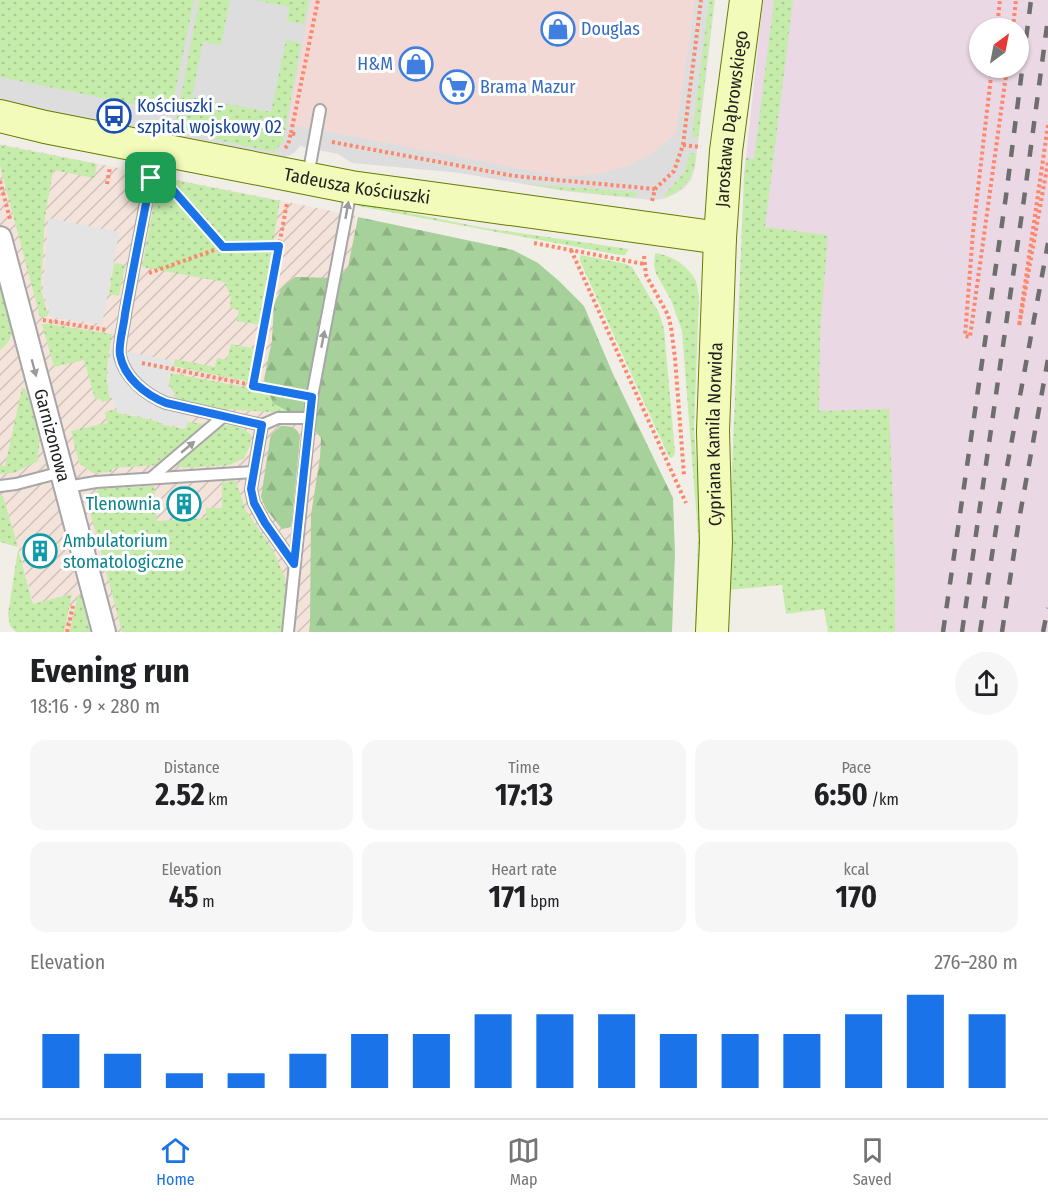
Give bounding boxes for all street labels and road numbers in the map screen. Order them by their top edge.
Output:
street label: Jarosława Dąbrowskiego [711,29,753,208]
street label: Tadeusza Kościuszki [282,163,431,209]
street label: Cypriana Kamila Norwida [702,342,727,526]
street label: Garnizonowa [29,386,75,484]

